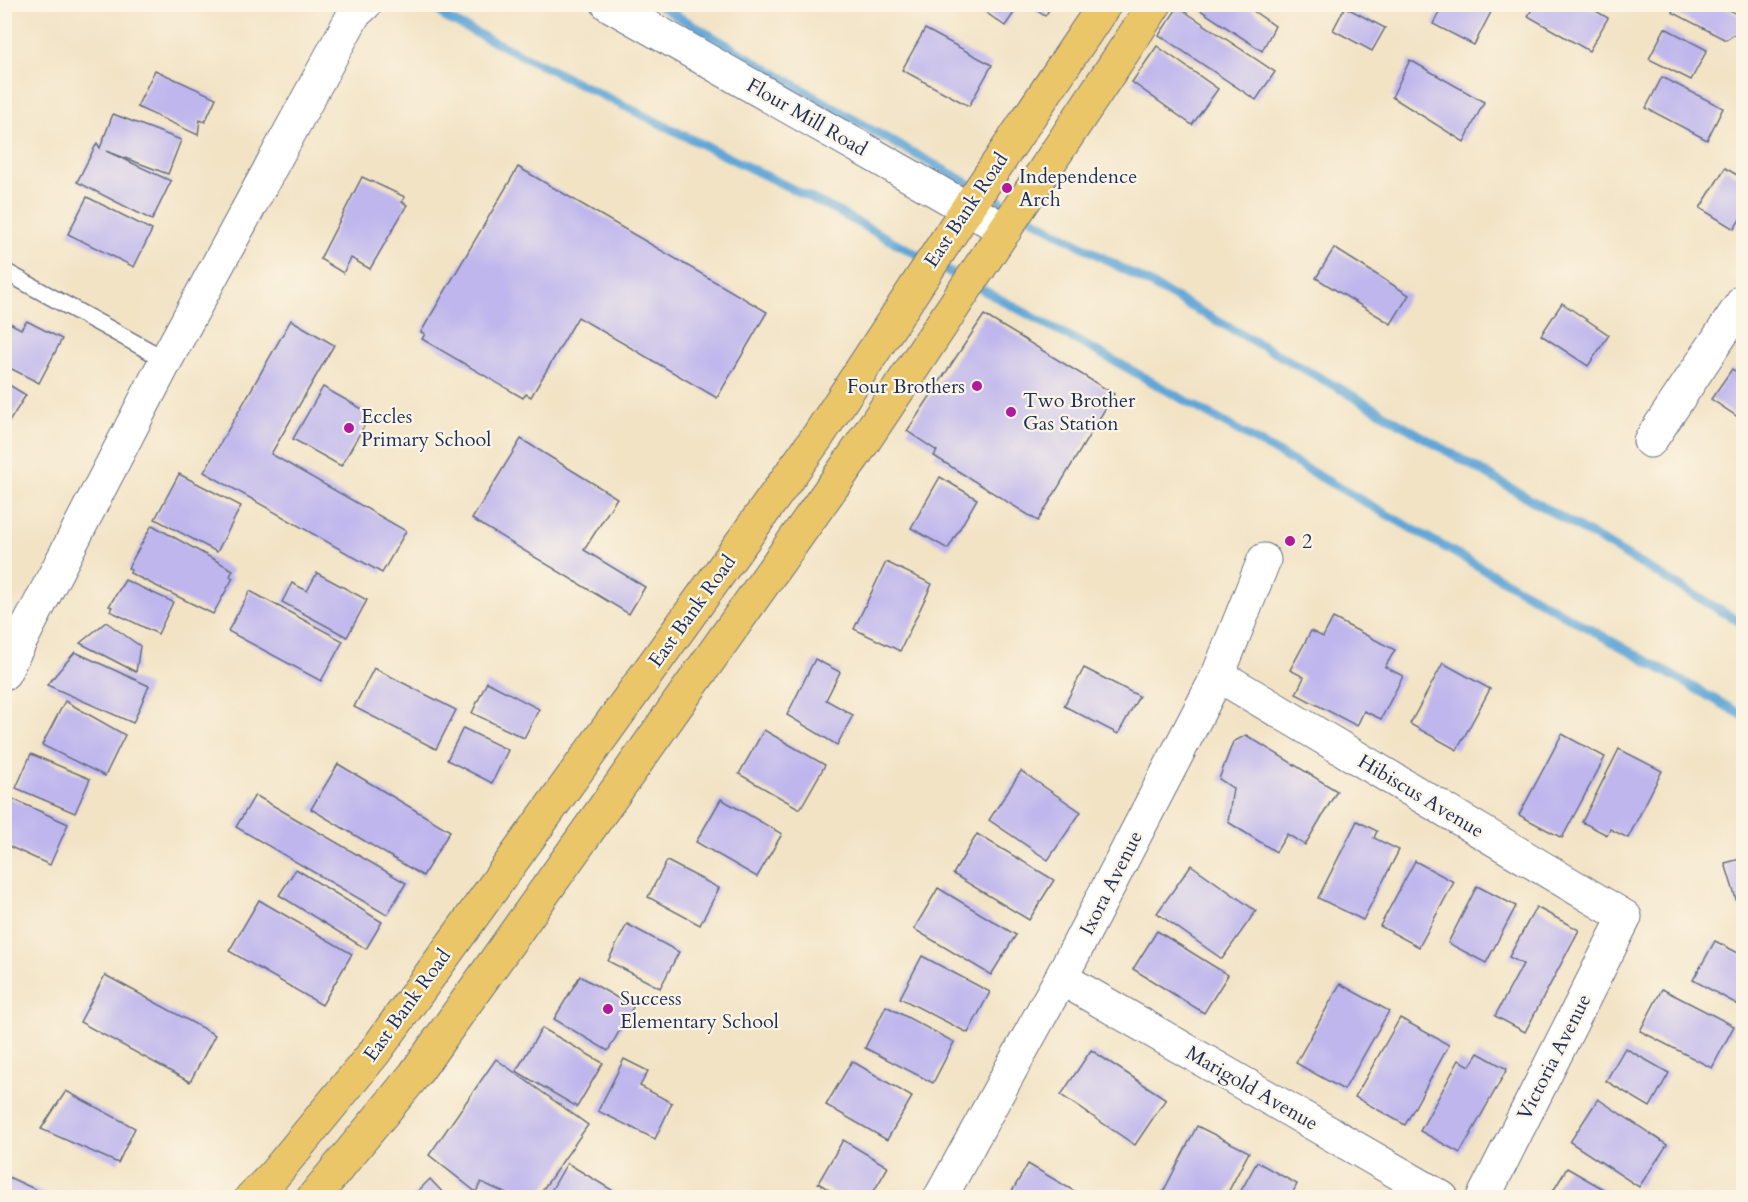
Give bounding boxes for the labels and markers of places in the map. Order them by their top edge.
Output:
place label: Independence Arch [1019,163,1137,213]
marker: Independence Arch [1000,181,1014,195]
place label: Four Brothers [847,373,965,400]
marker: Four Brothers [970,379,984,393]
place label: Two Brother Gas Station [1023,387,1136,437]
place label: Eccles Primary School [361,403,491,453]
marker: Two Brother Gas Station [1004,405,1018,419]
marker: Eccles Primary School [342,421,356,435]
place label: 2 [1302,528,1312,555]
marker: 2 [1283,534,1297,548]
place label: Success Elementary School [620,985,779,1035]
marker: Success Elementary School [601,1002,615,1016]

